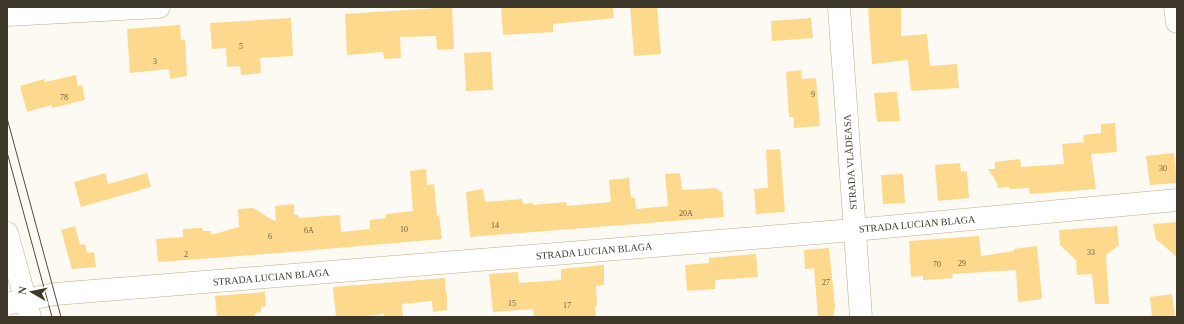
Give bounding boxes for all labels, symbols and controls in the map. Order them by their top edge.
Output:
house number: 5 [239,42,243,51]
house number: 3 [153,57,157,66]
house number: 9 [811,90,815,99]
house number: 78 [60,93,68,102]
street label: STRADA VLĂDEASA [841,113,859,210]
house number: 30 [1159,164,1167,173]
house number: 20A [679,209,693,218]
street label: STRADA LUCIAN BLAGA [858,213,976,235]
house number: 14 [491,221,499,230]
house number: 10 [400,225,408,234]
house number: 6A [304,226,314,235]
house number: 6 [268,232,272,241]
street label: STRADA LUCIAN BLAGA [535,240,653,262]
house number: 33 [1087,248,1095,257]
house number: 2 [184,250,188,259]
house number: 29 [958,259,966,268]
house number: 70 [933,260,941,269]
street label: STRADA LUCIAN BLAGA [212,266,330,288]
north arrow [12,272,52,312]
house number: 27 [822,278,830,287]
text: N [16,286,29,295]
house number: 15 [508,299,516,308]
house number: 17 [563,301,571,310]

